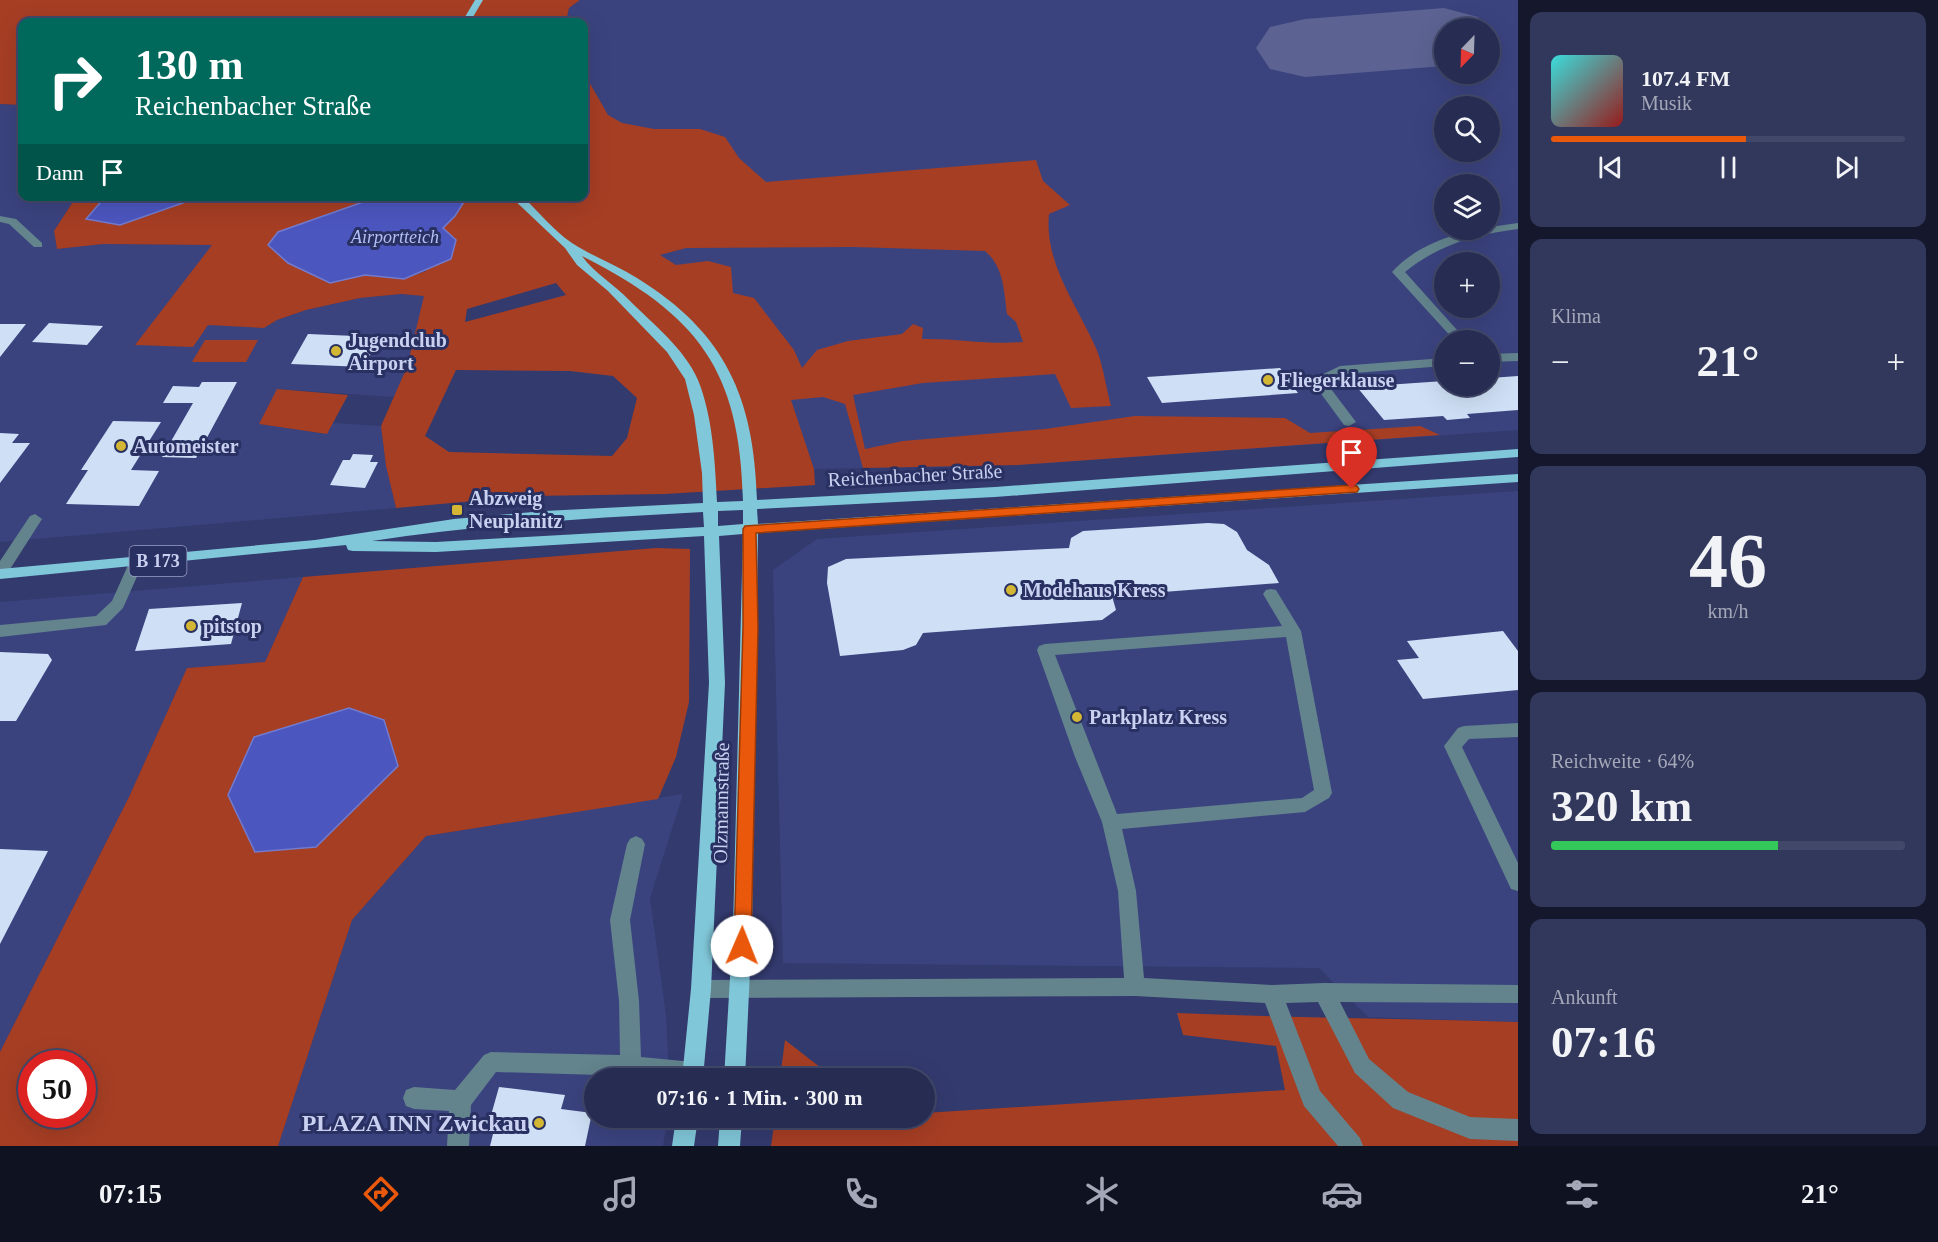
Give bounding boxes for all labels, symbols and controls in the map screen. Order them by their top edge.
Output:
north arrow [1434,18,1500,84]
map controls [1434,18,1500,396]
icon: right [36,42,114,120]
text: 130 m [135,42,244,88]
text: 107.4 FM [1641,66,1730,91]
text: Reichenbacher Straße [135,91,371,121]
text: Musik [1641,92,1692,114]
button: search [1434,96,1500,162]
icon: previous [1594,151,1627,184]
icon: pause [1712,151,1745,184]
icon: next [1830,151,1863,184]
icon: arrive [96,156,129,189]
text: Dann [36,160,84,185]
button: layers [1434,174,1500,240]
water label: Airportteich [350,227,439,247]
button: + [1434,252,1500,318]
text: Klima [1551,305,1601,327]
place label: Jugendclub Airport [348,329,447,375]
button: − [1434,330,1500,396]
text: 21° [1697,336,1760,386]
marker: Jugendclub Airport [329,344,343,358]
text: − [1551,344,1570,380]
text: + [1886,344,1905,380]
place label: Fliegerklause [1280,369,1395,392]
marker: Fliegerklause [1261,373,1275,387]
pin [1326,427,1377,489]
place label: Automeister [133,435,239,457]
icon: arrive [1335,436,1368,469]
marker: Automeister [114,439,128,453]
street label: Reichenbacher Straße [827,459,1003,491]
place label: Abzweig Neuplanitz [469,487,562,533]
marker: Abzweig Neuplanitz [450,503,464,517]
text: 46 [1689,517,1767,604]
road number: B 173 [130,546,186,576]
place label: Modehaus Kress [1023,579,1166,601]
marker: Modehaus Kress [1004,583,1018,597]
text: km/h [1707,600,1749,622]
place label: pitstop [203,615,262,638]
marker: pitstop [184,619,198,633]
place label: Parkplatz Kress [1089,706,1227,729]
marker: Parkplatz Kress [1070,710,1084,724]
street label: Olzmannstraße [709,742,733,864]
text: Reichweite · 64% [1551,750,1694,772]
text: 320 km [1551,781,1692,831]
position arrow [710,914,774,978]
text: Ankunft [1551,986,1618,1008]
text: 07:16 [1551,1017,1656,1067]
speed limit sign: 50 [18,1050,96,1128]
text: 07:16 · 1 Min. · 300 m [657,1085,862,1110]
place label: PLAZA INN Zwickau [302,1110,527,1136]
marker: PLAZA INN Zwickau [532,1116,546,1130]
icon: directions [360,1173,402,1215]
icon: music [600,1173,642,1215]
icon: phone [840,1173,882,1215]
icon: climate [1081,1173,1123,1215]
icon: car [1321,1173,1363,1215]
icon: filters [1561,1173,1603,1215]
text: 07:15 [99,1179,162,1209]
text: 21° [1801,1179,1839,1209]

